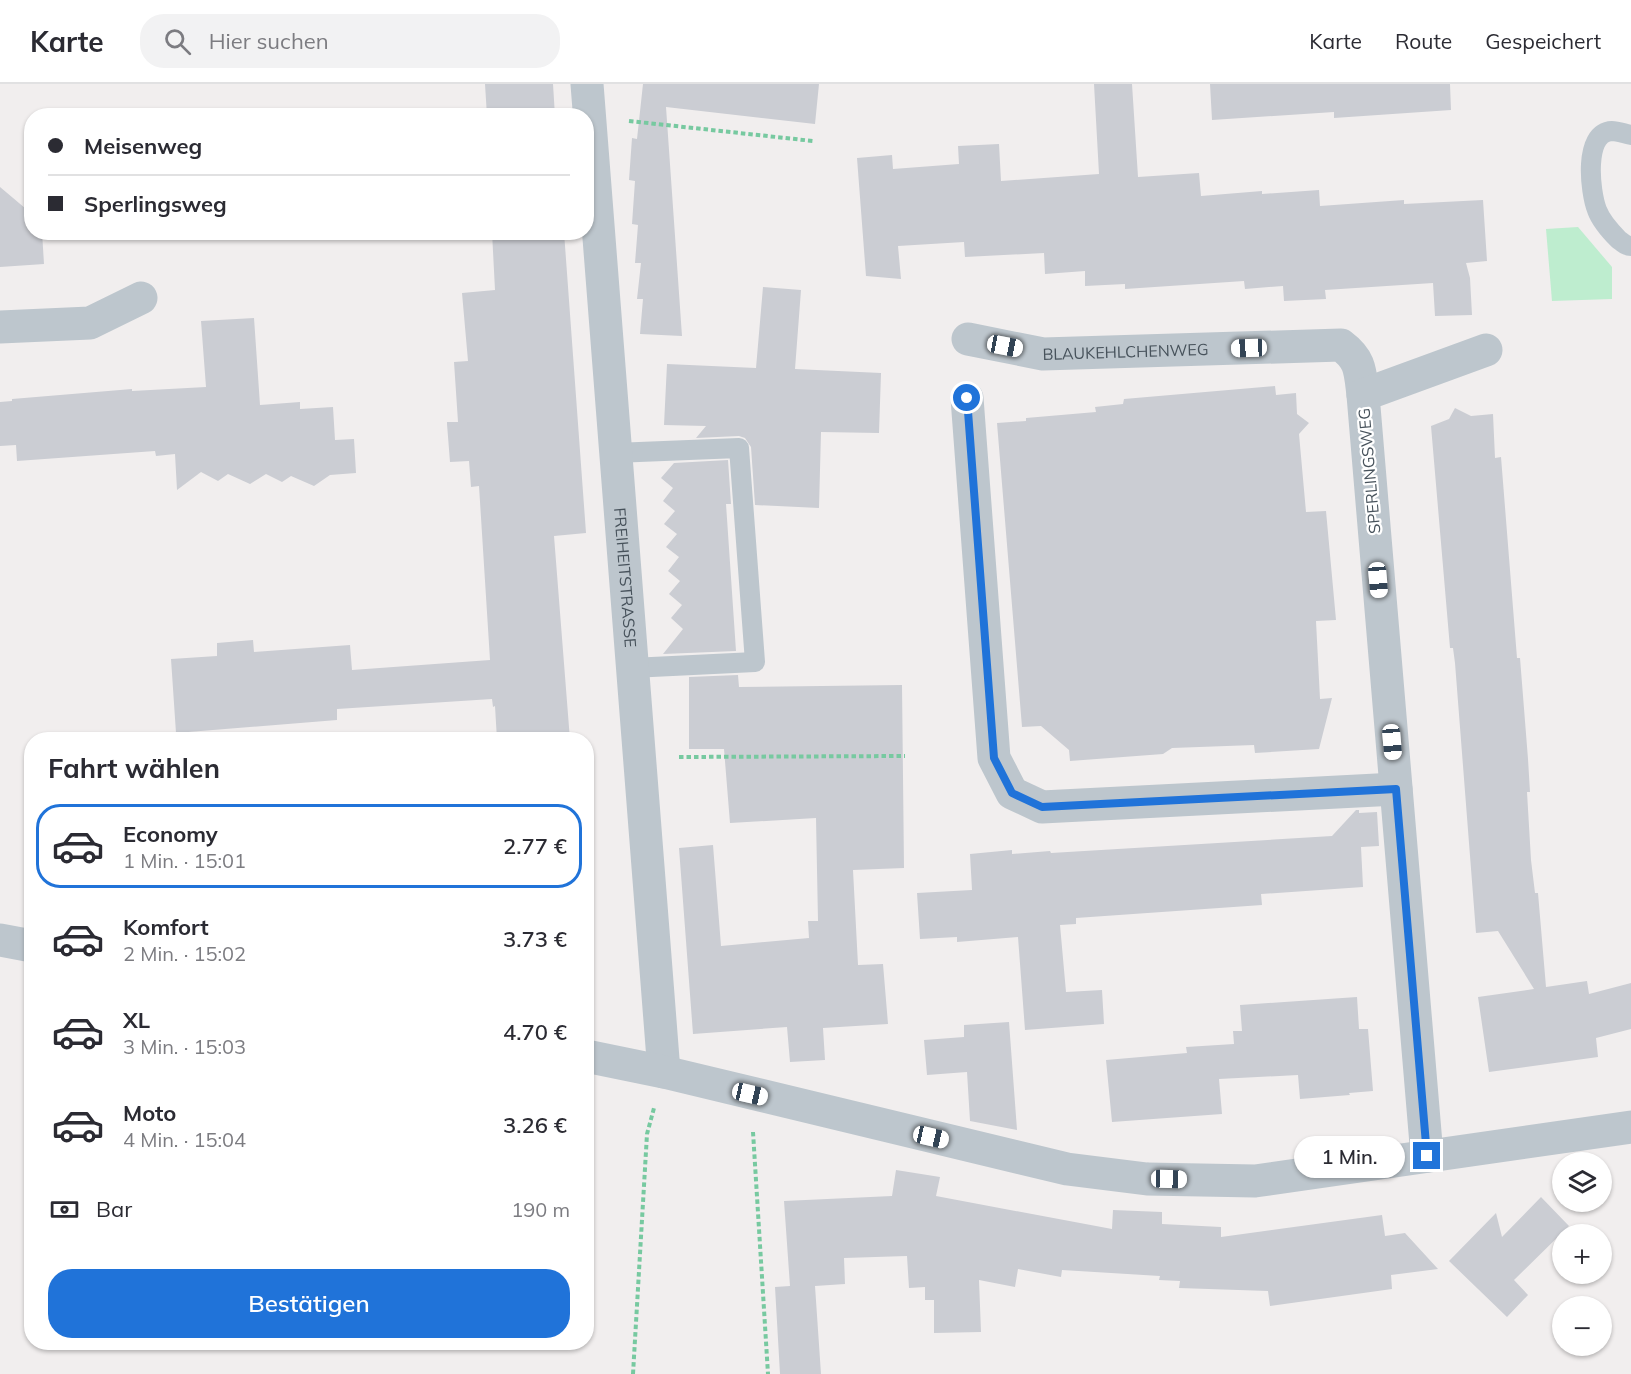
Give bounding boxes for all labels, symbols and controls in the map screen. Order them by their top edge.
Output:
search box [140,14,560,68]
text: Karte [30,24,104,59]
icon: search [161,25,194,58]
text: Hier suchen [209,27,329,55]
text: Karte [1309,28,1362,54]
text: Route [1395,28,1452,54]
text: Gespeichert [1485,28,1601,54]
text: Meisenweg [84,132,202,160]
text: Sperlingsweg [84,190,227,218]
car [986,334,1024,358]
car [1231,338,1267,358]
street label: BLAUKEHLCHENWEG [1042,339,1209,364]
route start [953,384,980,411]
street label: SPERLINGSWEG [1354,407,1384,535]
street label: FREIHEITSTRASSE [610,507,641,648]
car [1367,561,1389,599]
car [1381,723,1403,761]
text: Fahrt wählen [48,751,220,785]
icon: car [51,819,105,873]
text: Economy [123,820,218,848]
text: 2.77 € [503,832,567,860]
text: 1 Min. · 15:01 [123,848,246,873]
icon: car [51,912,105,966]
text: Komfort [123,913,209,941]
text: 3.73 € [503,925,567,953]
text: 2 Min. · 15:02 [123,941,246,966]
icon: car [51,1005,105,1059]
text: XL [123,1006,150,1034]
text: 4.70 € [503,1018,567,1046]
text: 3 Min. · 15:03 [123,1034,246,1059]
car [730,1081,770,1107]
icon: car [51,1098,105,1152]
text: Moto [123,1099,176,1127]
text: 3.26 € [503,1111,567,1139]
car [911,1124,951,1150]
text: 4 Min. · 15:04 [123,1127,246,1152]
callout: 1 Min. [1295,1135,1406,1177]
route end [1413,1142,1440,1169]
text: 1 Min. [1321,1144,1378,1169]
map controls [1552,1152,1612,1356]
button: layers [1552,1152,1612,1212]
car [1151,1170,1187,1188]
icon: cash [48,1193,81,1226]
text: Bar [96,1195,132,1223]
text: 190 m [511,1197,570,1222]
button: + [1552,1224,1612,1284]
button: Bestätigen [48,1269,570,1338]
button: − [1552,1296,1612,1356]

